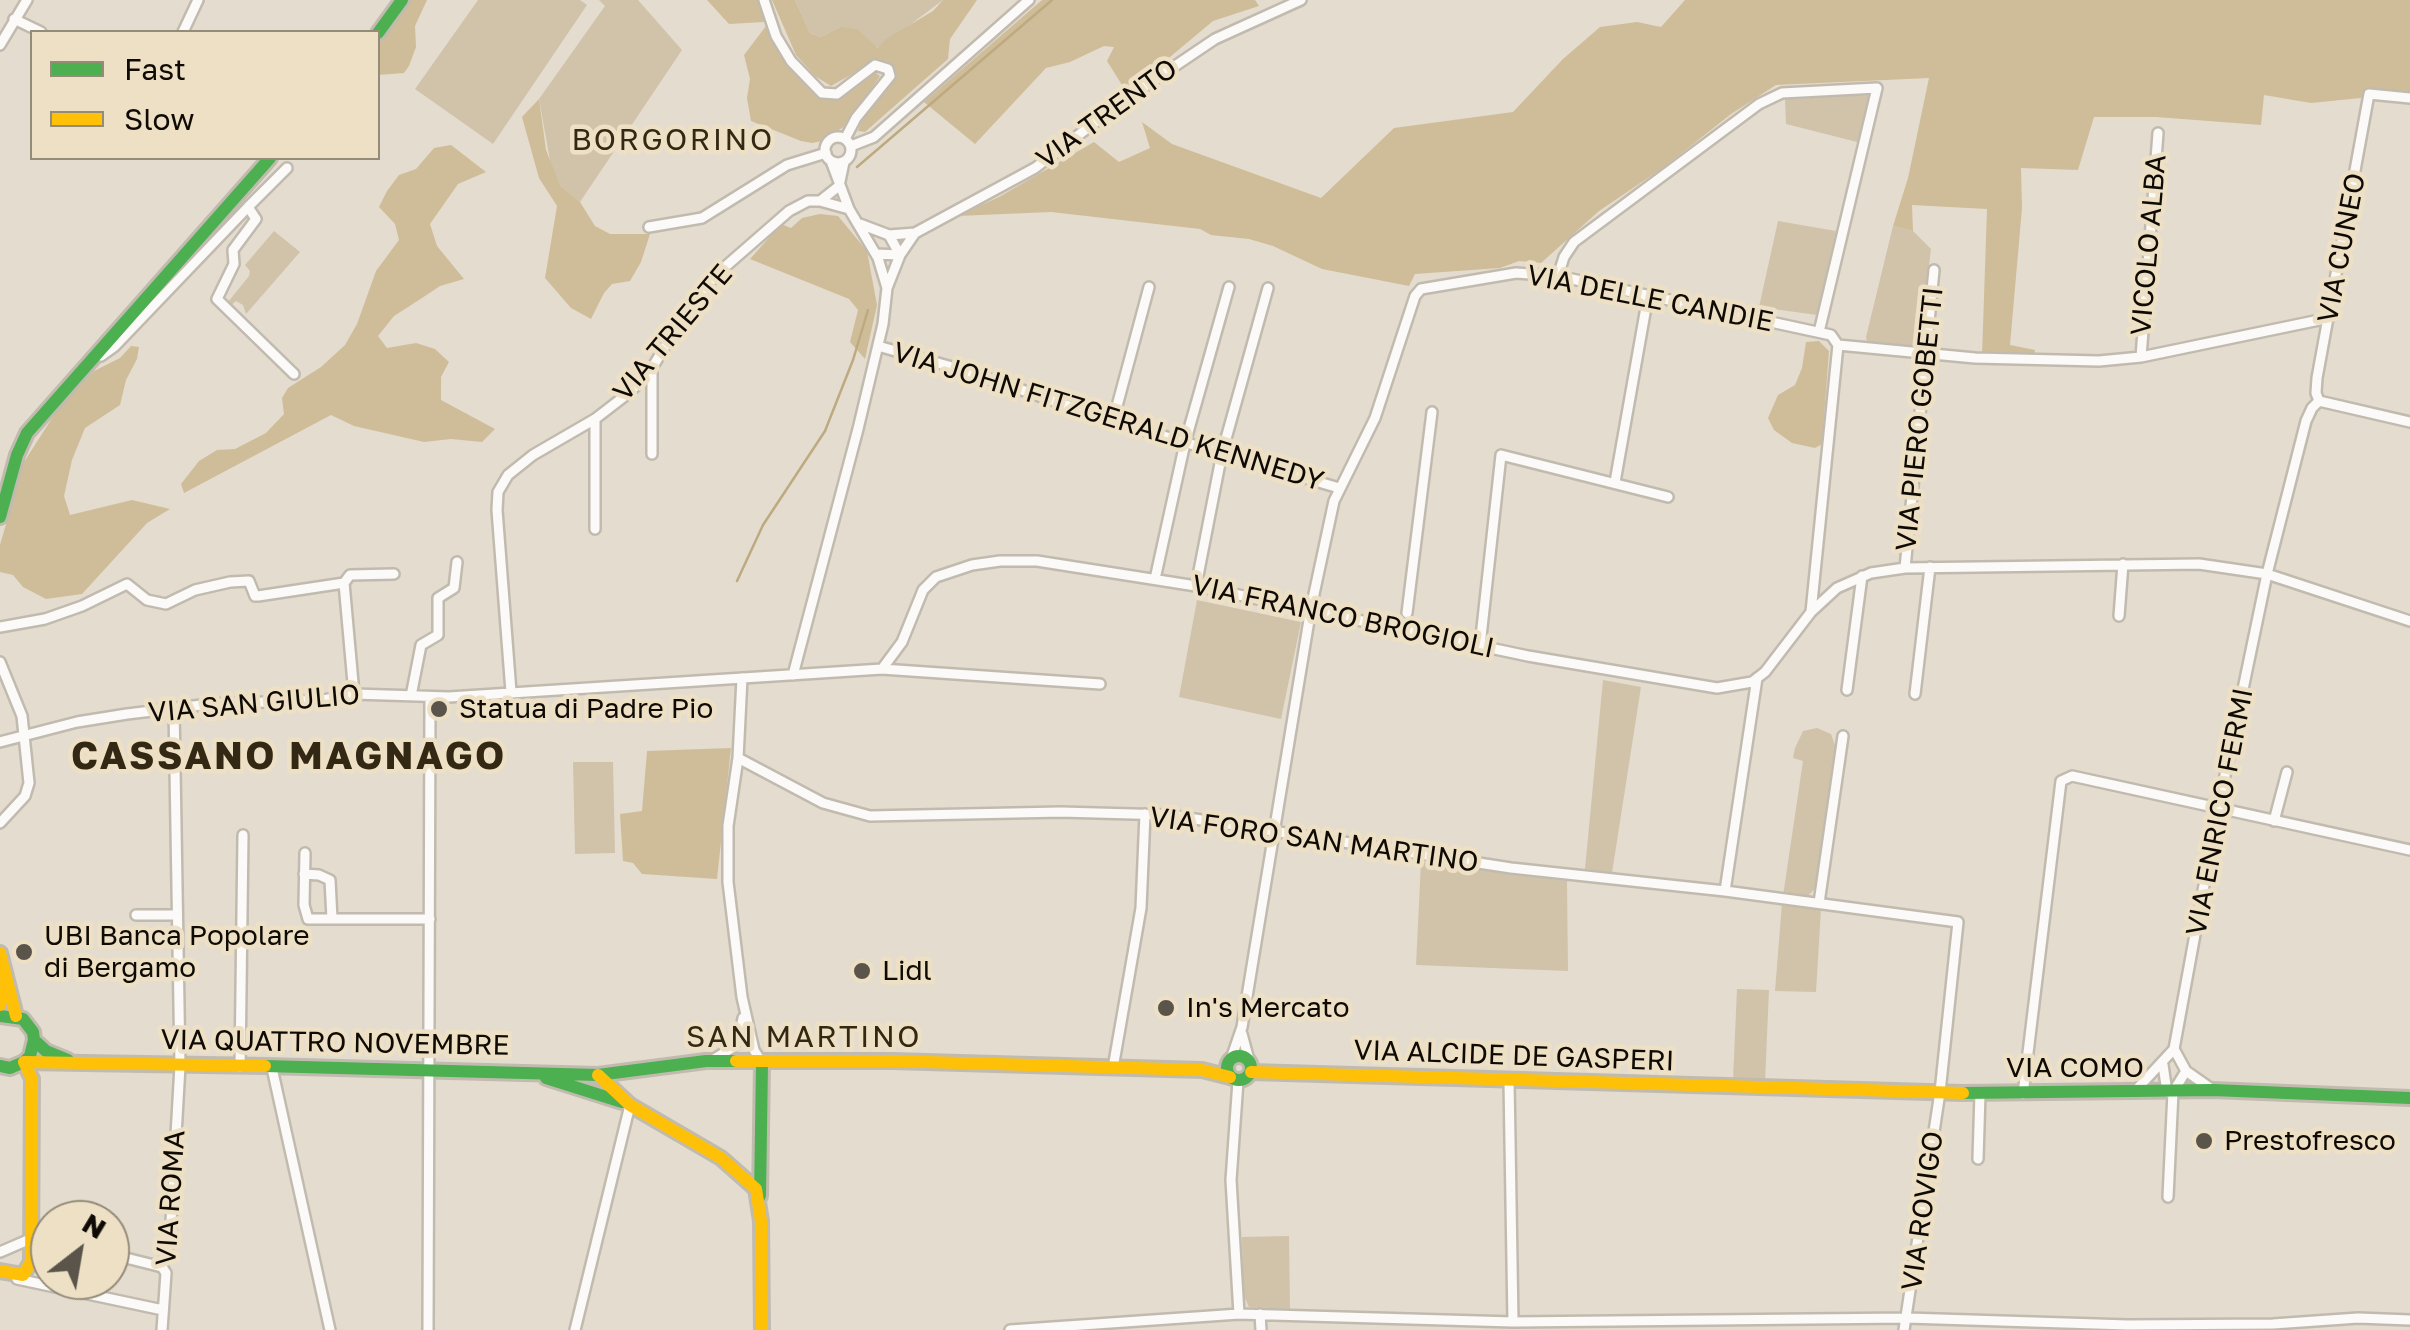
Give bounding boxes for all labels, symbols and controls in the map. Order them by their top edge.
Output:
legend [30,30,380,160]
text: Fast [124,51,186,87]
street label: VIA TRENTO [1030,52,1184,176]
text: Slow [124,101,195,137]
district label: BORGORINO [571,122,775,158]
street label: VICOLO ALBA [2124,153,2174,337]
street label: VIA CUNEO [2311,170,2373,326]
street label: VIA TRIESTE [606,258,740,408]
street label: VIA DELLE CANDIE [1524,259,1776,339]
street label: VIA PIERO GOBETTI [1889,285,1951,553]
street label: VIA JOHN FITZGERALD KENNEDY [889,335,1327,499]
street label: VIA FRANCO BROGIOLI [1189,569,1497,665]
street label: VIA SAN GIULIO [147,678,361,730]
street label: VIA ENRICO FERMI [2179,685,2261,939]
place label: Statua di Padre Pio [459,692,713,726]
marker: Statua di Padre Pio [428,698,450,720]
district label: CASSANO MAGNAGO [71,734,507,780]
street label: VIA FORO SAN MARTINO [1147,800,1481,880]
place label: UBI Banca Popolare di Bergamo [44,919,309,985]
marker: UBI Banca Popolare di Bergamo [13,941,35,963]
place label: Lidl [882,954,932,988]
marker: Lidl [851,960,873,982]
place label: In's Mercato [1186,991,1349,1025]
marker: In's Mercato [1155,997,1177,1019]
district label: SAN MARTINO [686,1019,922,1055]
street label: VIA QUATTRO NOVEMBRE [160,1023,510,1063]
street label: VIA ALCIDE DE GASPERI [1353,1034,1675,1078]
street label: VIA COMO [2006,1051,2144,1085]
place label: Prestofresco [2224,1124,2396,1158]
street label: VIA ROMA [150,1129,192,1267]
street label: VIA ROVIGO [1895,1129,1951,1293]
marker: Prestofresco [2193,1130,2215,1152]
north arrow [30,1200,130,1300]
text: N [77,1206,112,1245]

